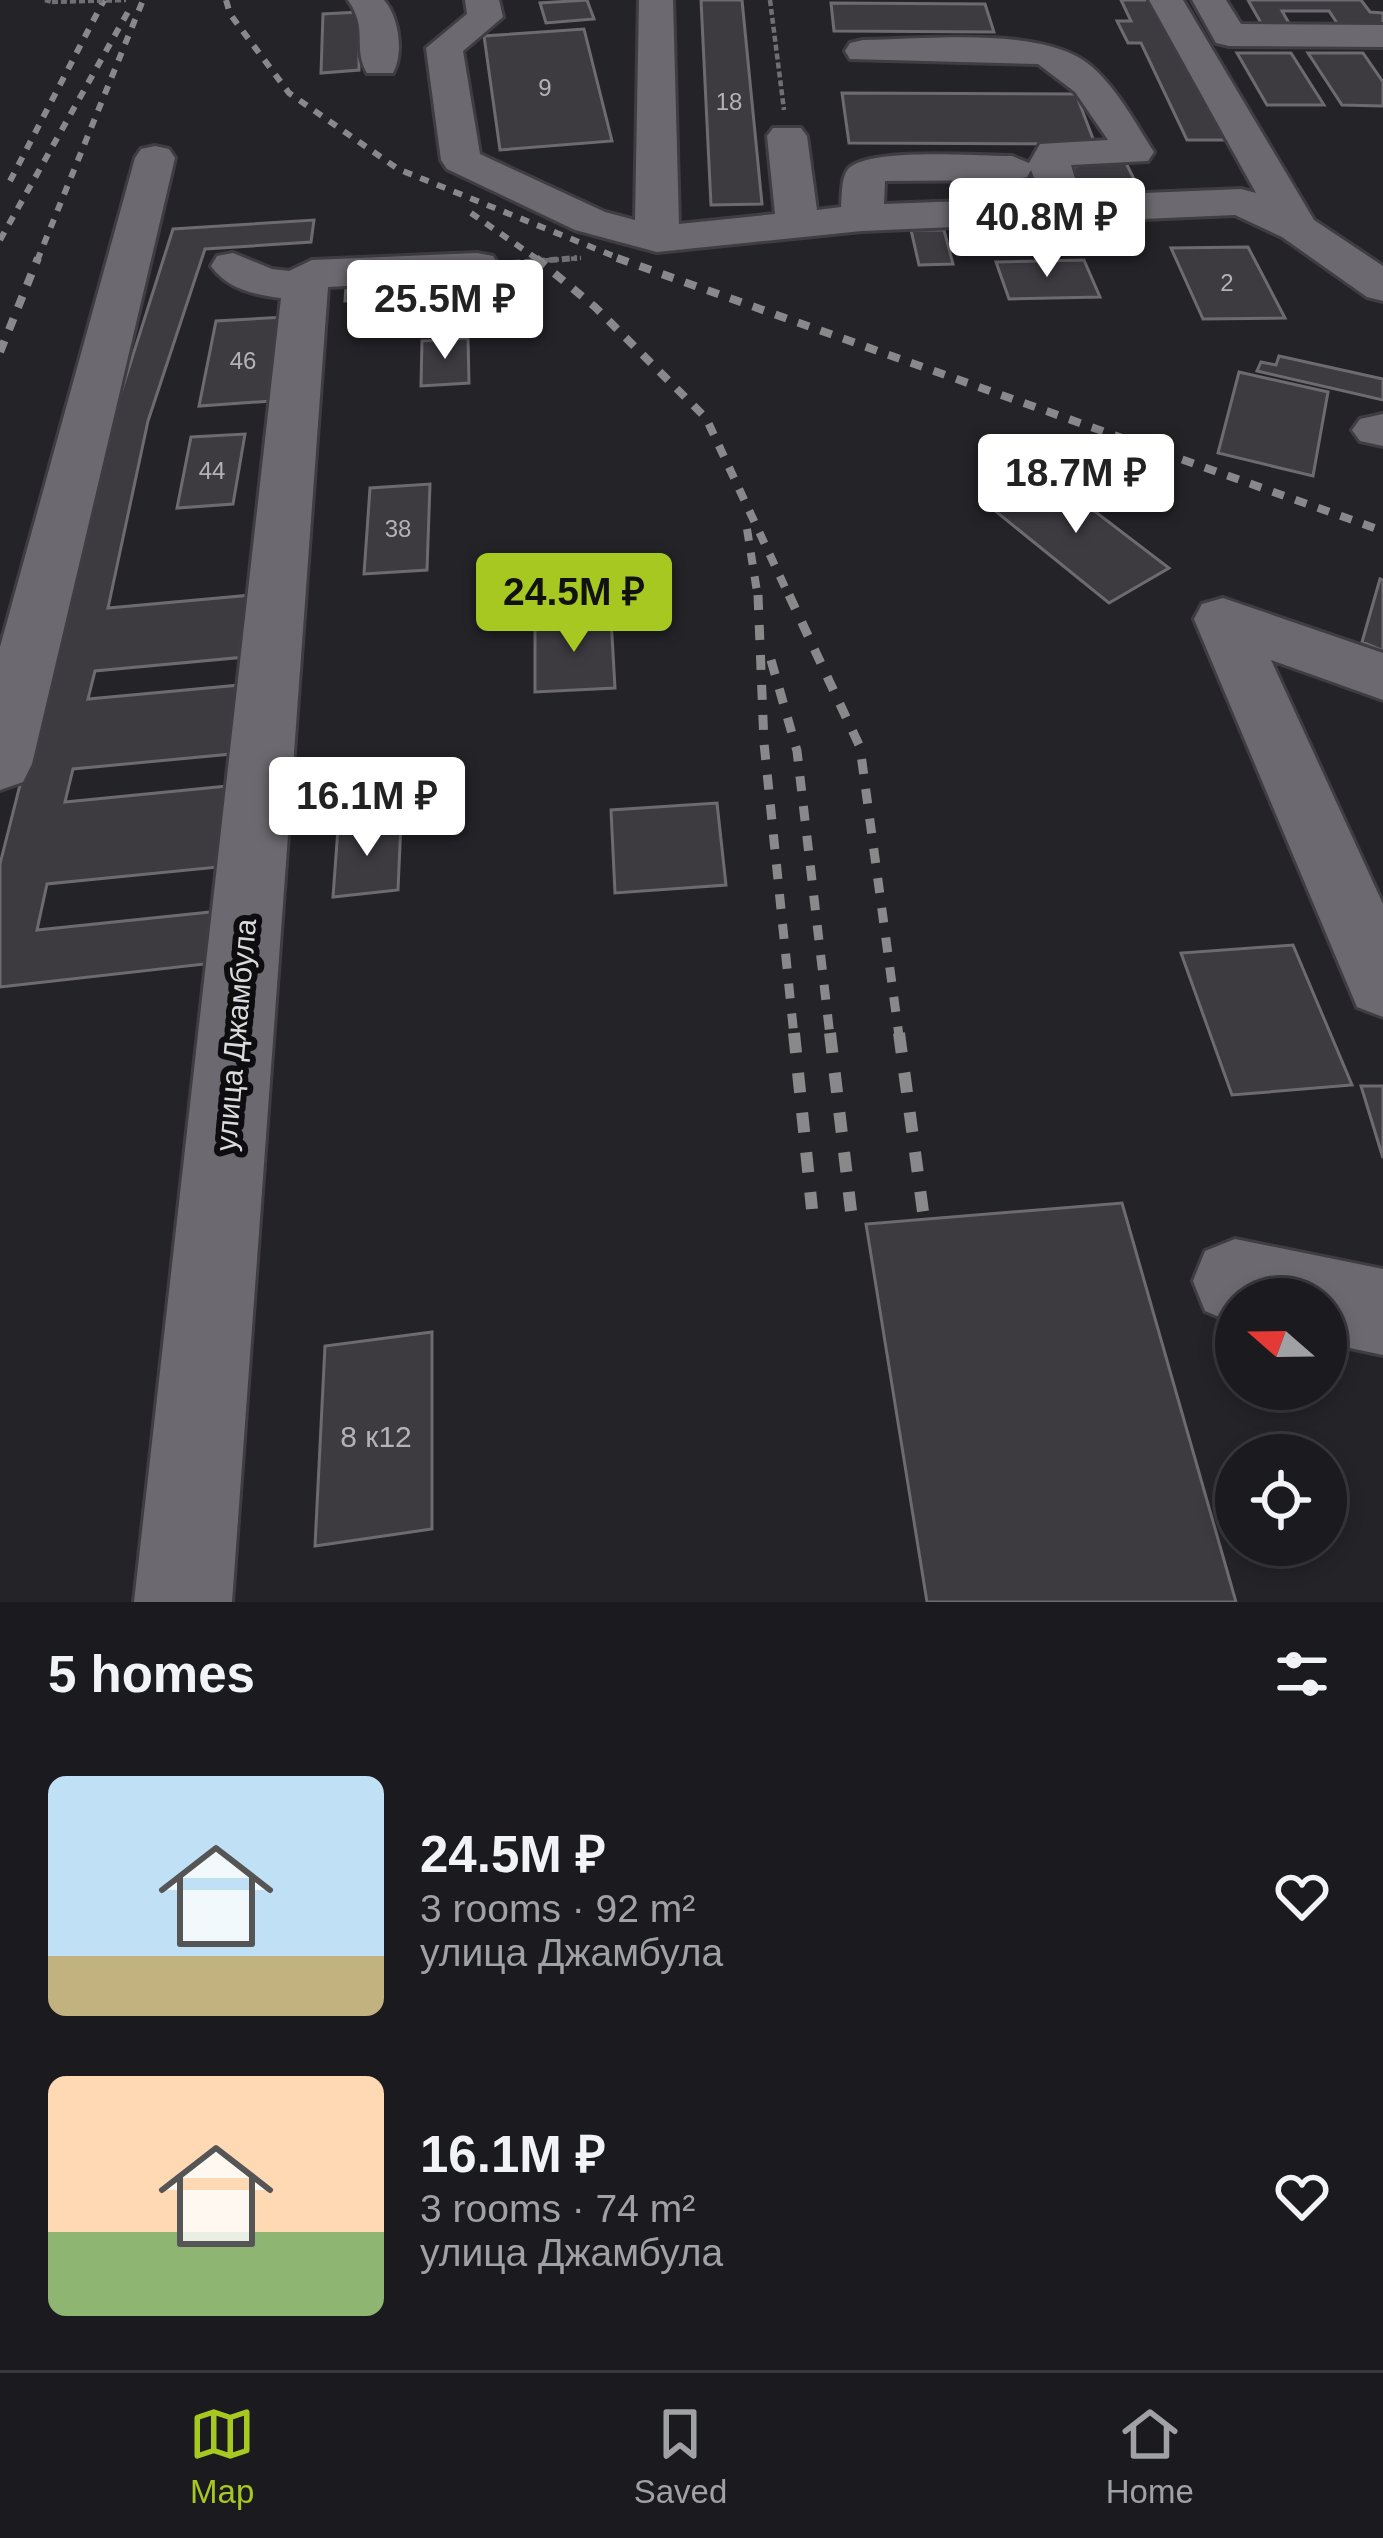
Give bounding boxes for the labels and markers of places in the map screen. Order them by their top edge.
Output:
pin: 40.8M ₽ [936,178,1158,280]
pin: 25.5M ₽ [334,260,556,362]
pin: 18.7M ₽ [965,434,1187,536]
pin: 24.5M ₽ [463,553,685,655]
pin: 16.1M ₽ [256,757,478,859]

